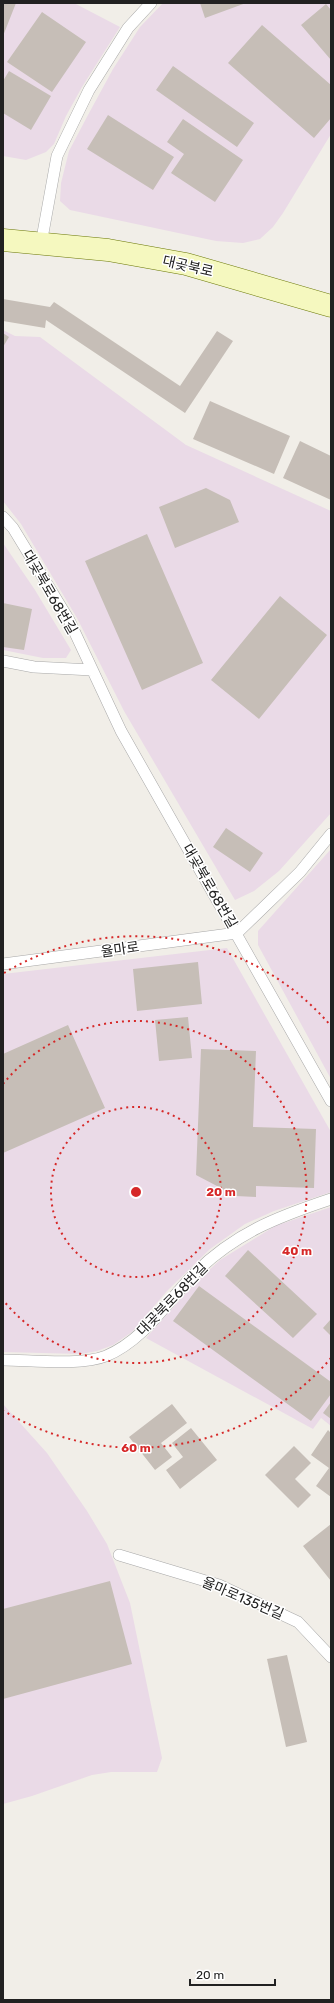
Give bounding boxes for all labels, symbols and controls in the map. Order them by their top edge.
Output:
street label: 대곶북로 [161,252,215,281]
street label: 대곶북로68번길 [19,547,81,637]
street label: 대곶북로68번길 [179,841,241,931]
street label: 율마로 [100,938,141,961]
centre of rings [129,1185,143,1199]
text: 20 m [206,1185,236,1199]
text: 40 m [282,1244,312,1258]
street label: 대곶북로68번길 [133,1259,211,1339]
text: 60 m [121,1441,151,1455]
street label: 율마로135번길 [199,1574,286,1623]
scale bar [190,1961,275,1987]
text: 20 m [196,1968,224,1982]

